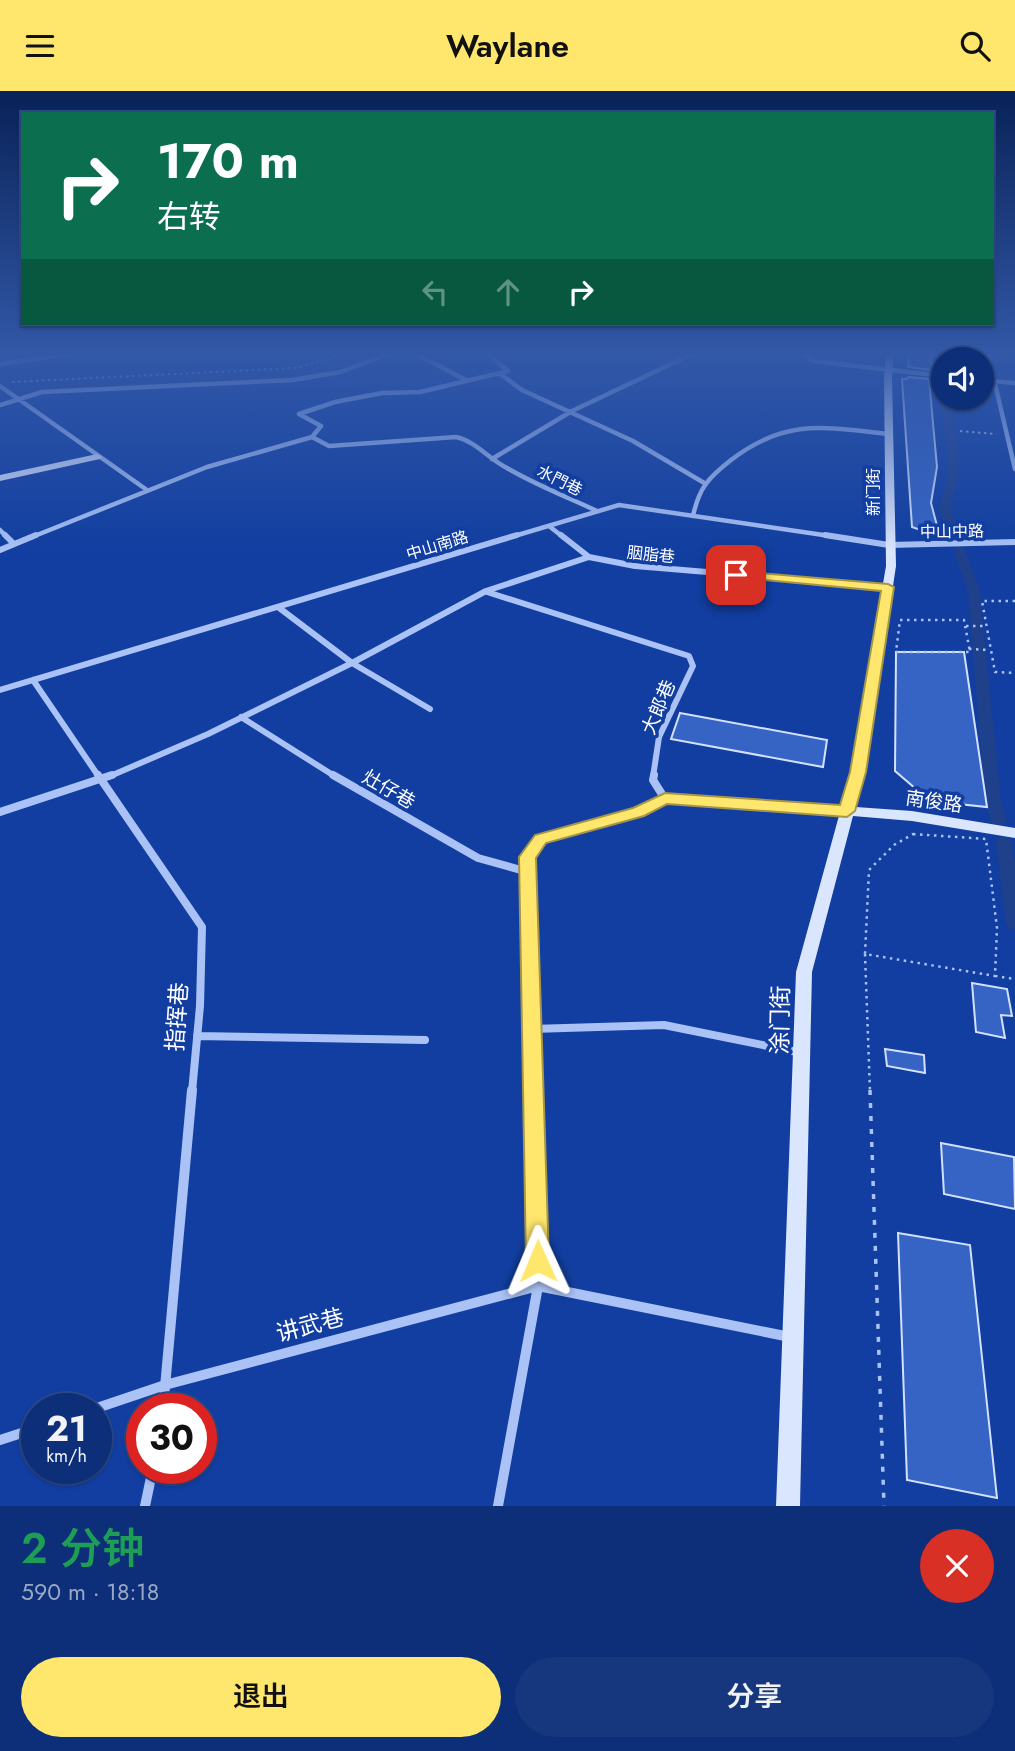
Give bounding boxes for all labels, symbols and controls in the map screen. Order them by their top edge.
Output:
text: Waylane [446,23,569,69]
icon: menu [21,27,59,65]
icon: search [956,27,994,65]
text: 170 m [157,126,299,196]
icon: right [42,140,133,231]
text: 右转 [157,194,221,240]
icon: left [416,273,454,311]
icon: ahead [489,273,527,311]
icon: right [562,273,600,311]
map controls [931,347,994,410]
button: sound [931,347,994,410]
street label: 水門巷 [533,460,586,501]
street label: 新门街 [862,468,885,516]
street label: 中山中路 [920,519,984,544]
street label: 中山南路 [403,525,471,566]
street label: 胭脂巷 [626,541,676,568]
pin [706,545,766,605]
icon: arrive [717,556,755,594]
street label: 大郎巷 [635,676,682,739]
street label: 灶仔巷 [357,763,420,815]
street label: 南俊路 [904,784,964,819]
street label: 指挥巷 [158,981,196,1053]
street label: 涂门街 [762,985,798,1055]
position arrow [501,1224,575,1298]
street label: 讲武巷 [272,1300,348,1350]
speed limit sign: 30 [126,1393,217,1484]
text: 21 [46,1404,87,1454]
text: km/h [46,1443,87,1469]
text: 2 分钟 [21,1518,144,1579]
button: close [920,1529,994,1603]
text: 590 m · 18:18 [21,1575,159,1609]
button: 退出 [21,1657,501,1737]
button: 分享 [515,1657,994,1737]

